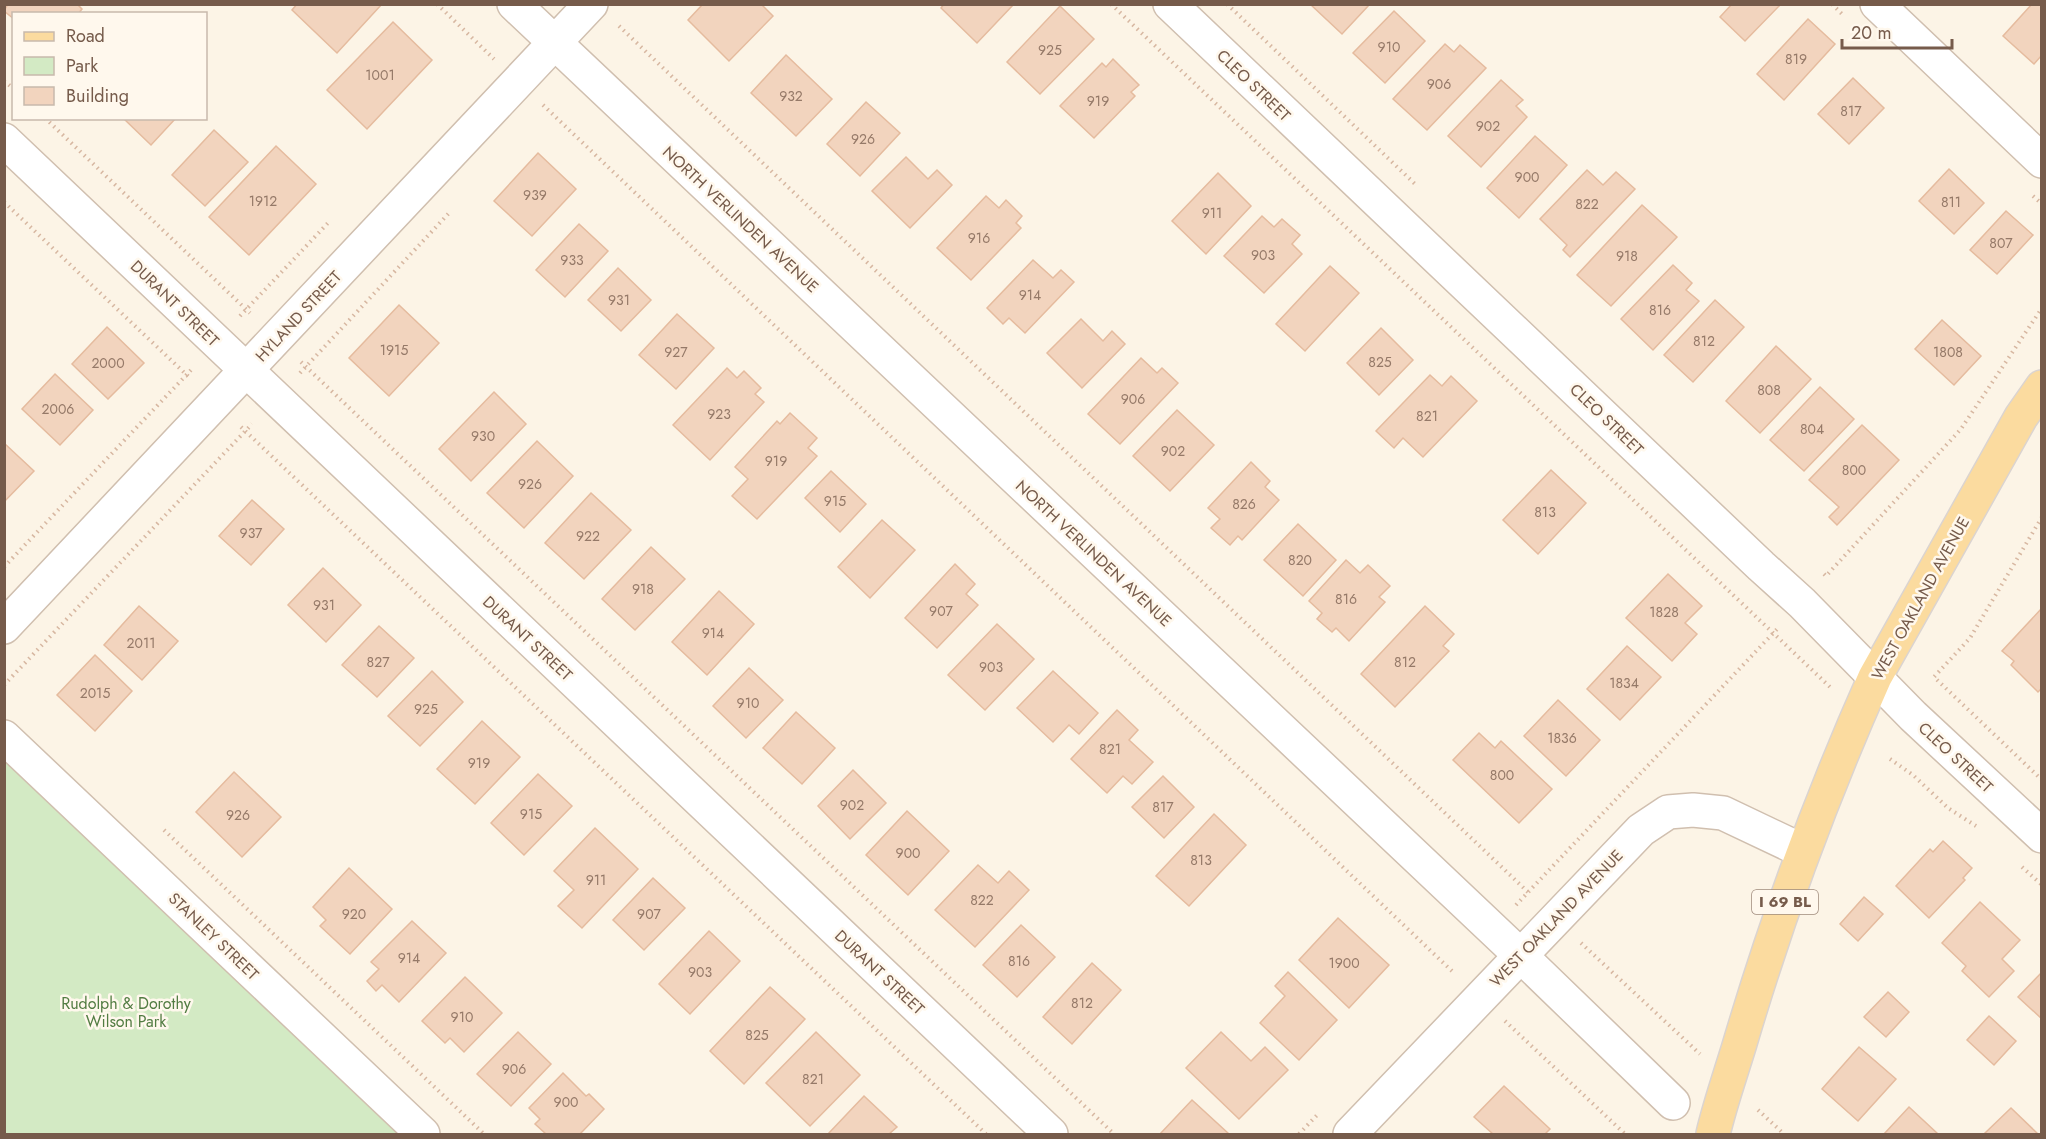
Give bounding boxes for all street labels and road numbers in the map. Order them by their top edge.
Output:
street label: CLEO STREET [1212,44,1296,127]
street label: NORTH VERLINDEN AVENUE [658,141,824,298]
street label: DURANT STREET [125,255,225,352]
street label: HYLAND STREET [250,265,347,367]
street label: CLEO STREET [1565,378,1649,461]
street label: NORTH VERLINDEN AVENUE [1011,475,1177,632]
street label: WEST OAKLAND AVENUE [1866,513,1975,684]
street label: DURANT STREET [478,591,578,686]
street label: CLEO STREET [1913,717,1999,798]
street label: WEST OAKLAND AVENUE [1484,844,1628,992]
street label: STANLEY STREET [163,887,264,986]
road number: I 69 BL [1752,890,1818,914]
street label: DURANT STREET [830,925,930,1020]

